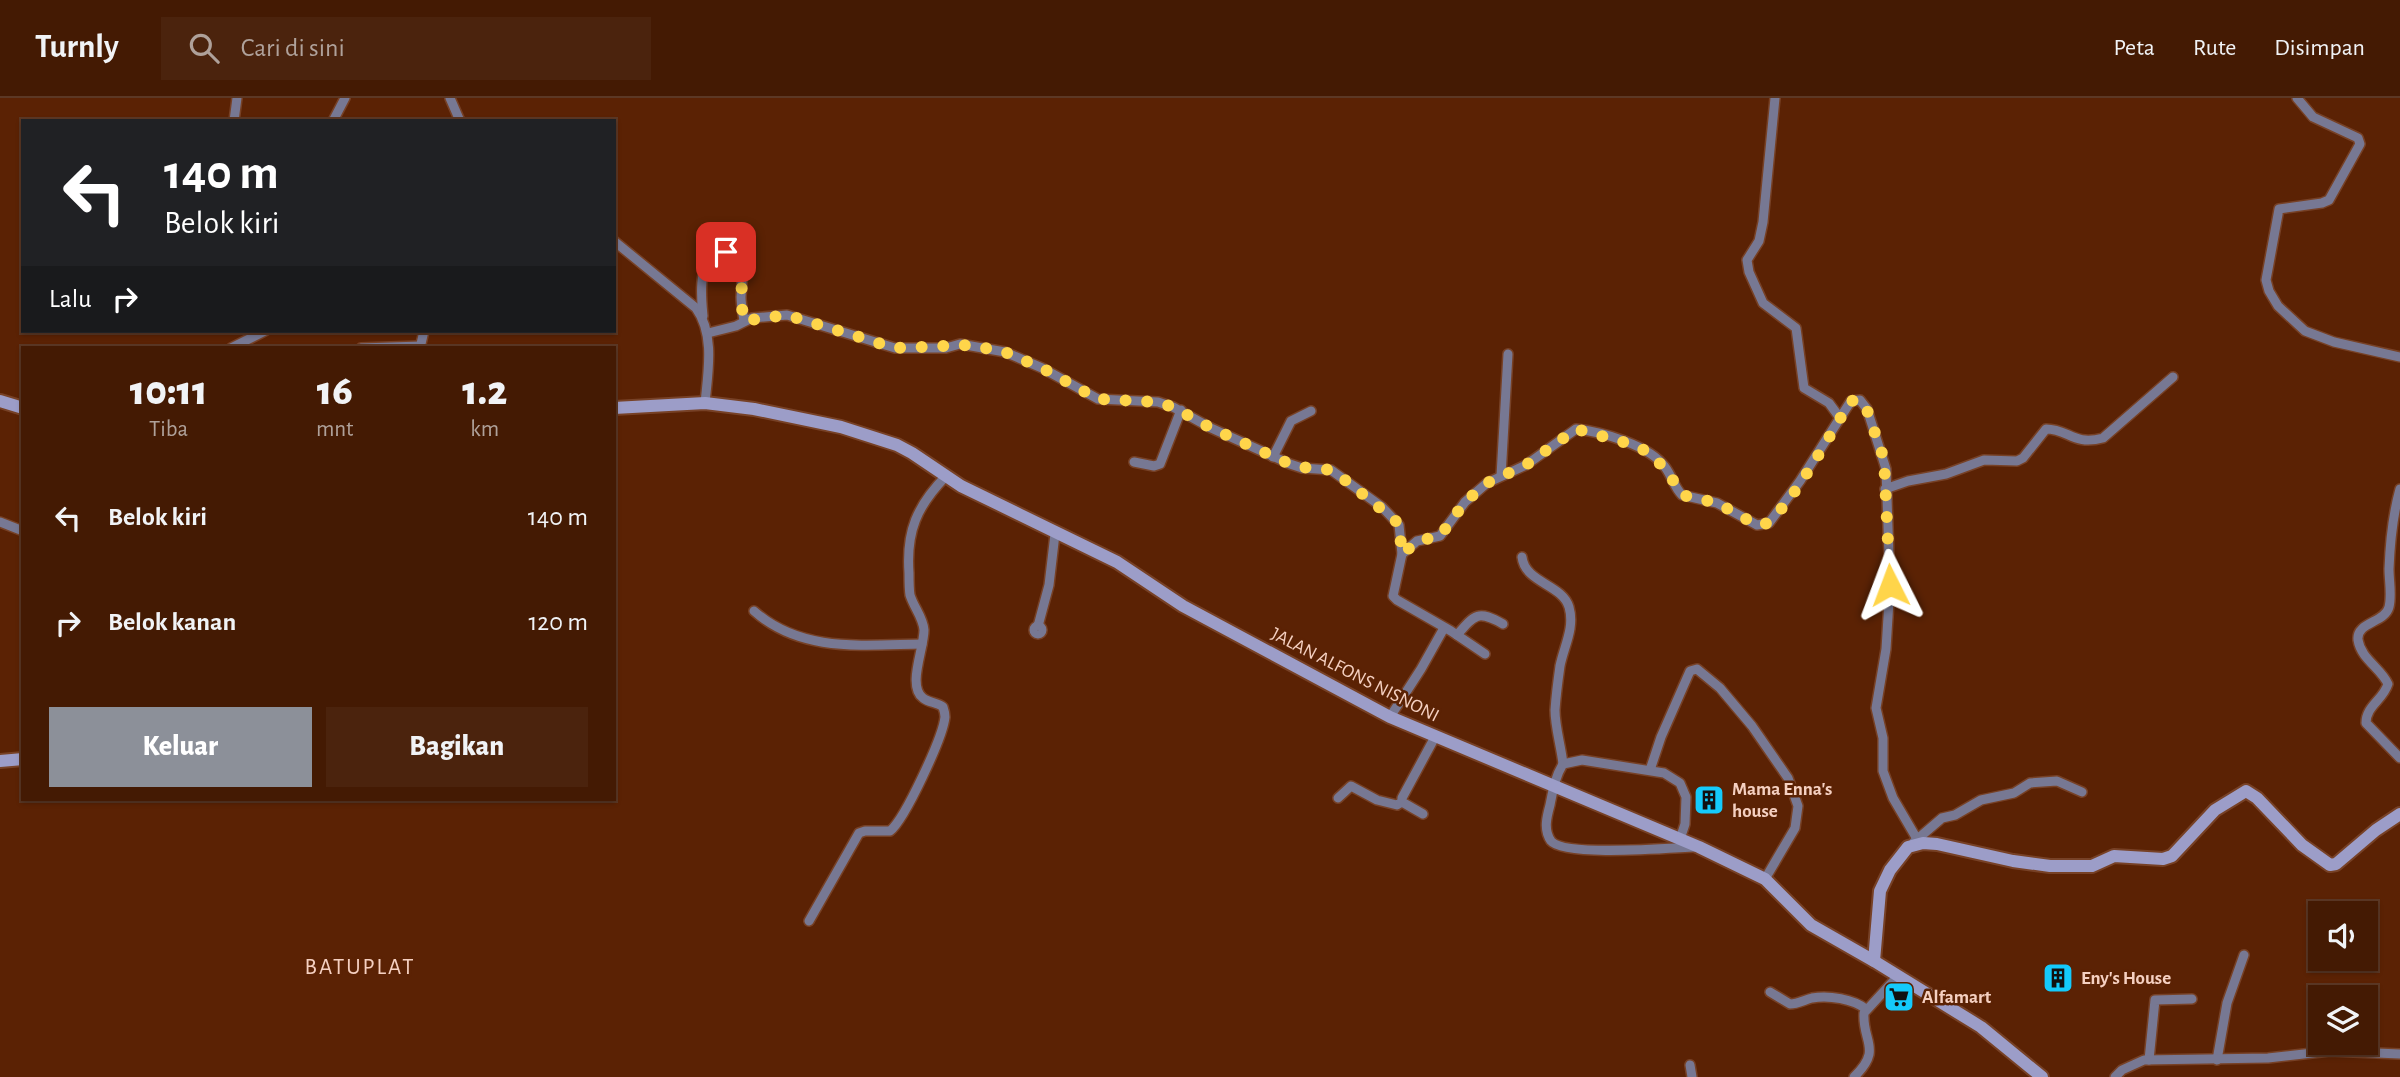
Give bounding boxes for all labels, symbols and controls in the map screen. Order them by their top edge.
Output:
search box [161,17,651,80]
icon: search [185,29,223,67]
text: Turnly [35,31,119,64]
text: Cari di sini [241,35,345,61]
text: Peta [2114,36,2155,60]
text: Rute [2193,36,2236,60]
text: Disimpan [2274,36,2365,60]
icon: left [49,147,140,238]
text: 140 m [164,149,279,198]
text: Belok kiri [164,207,280,239]
pin [696,222,756,282]
icon: arrive [707,233,745,271]
icon: right [106,280,144,318]
text: Lalu [49,286,92,312]
text: 10:11 [130,370,207,412]
text: 16 [317,370,353,412]
text: 1.2 [462,370,507,412]
text: Tiba [149,418,188,441]
text: mnt [316,418,353,441]
text: km [470,418,499,441]
icon: left [49,499,87,537]
text: Belok kiri [108,504,207,530]
text: 140 m [528,504,588,530]
position arrow [1853,548,1927,622]
icon: right [49,604,87,642]
text: Belok kanan [108,609,236,635]
text: 120 m [528,609,588,635]
street label: JALAN ALFONS NISNONI [1268,624,1442,726]
button: Keluar [49,707,312,787]
button: Bagikan [326,707,588,787]
place label: Mama Enna's house [1732,780,1832,821]
building icon: Mama Enna's house [1692,783,1726,817]
map controls [2308,901,2378,1055]
button: sound [2308,901,2378,971]
district label: BATUPLAT [305,956,415,979]
building icon: Eny's House [2041,961,2075,995]
place label: Eny's House [2081,969,2171,988]
supermarket icon: Alfamart [1882,980,1916,1014]
button: layers [2308,985,2378,1055]
place label: Alfamart [1922,988,1992,1007]

